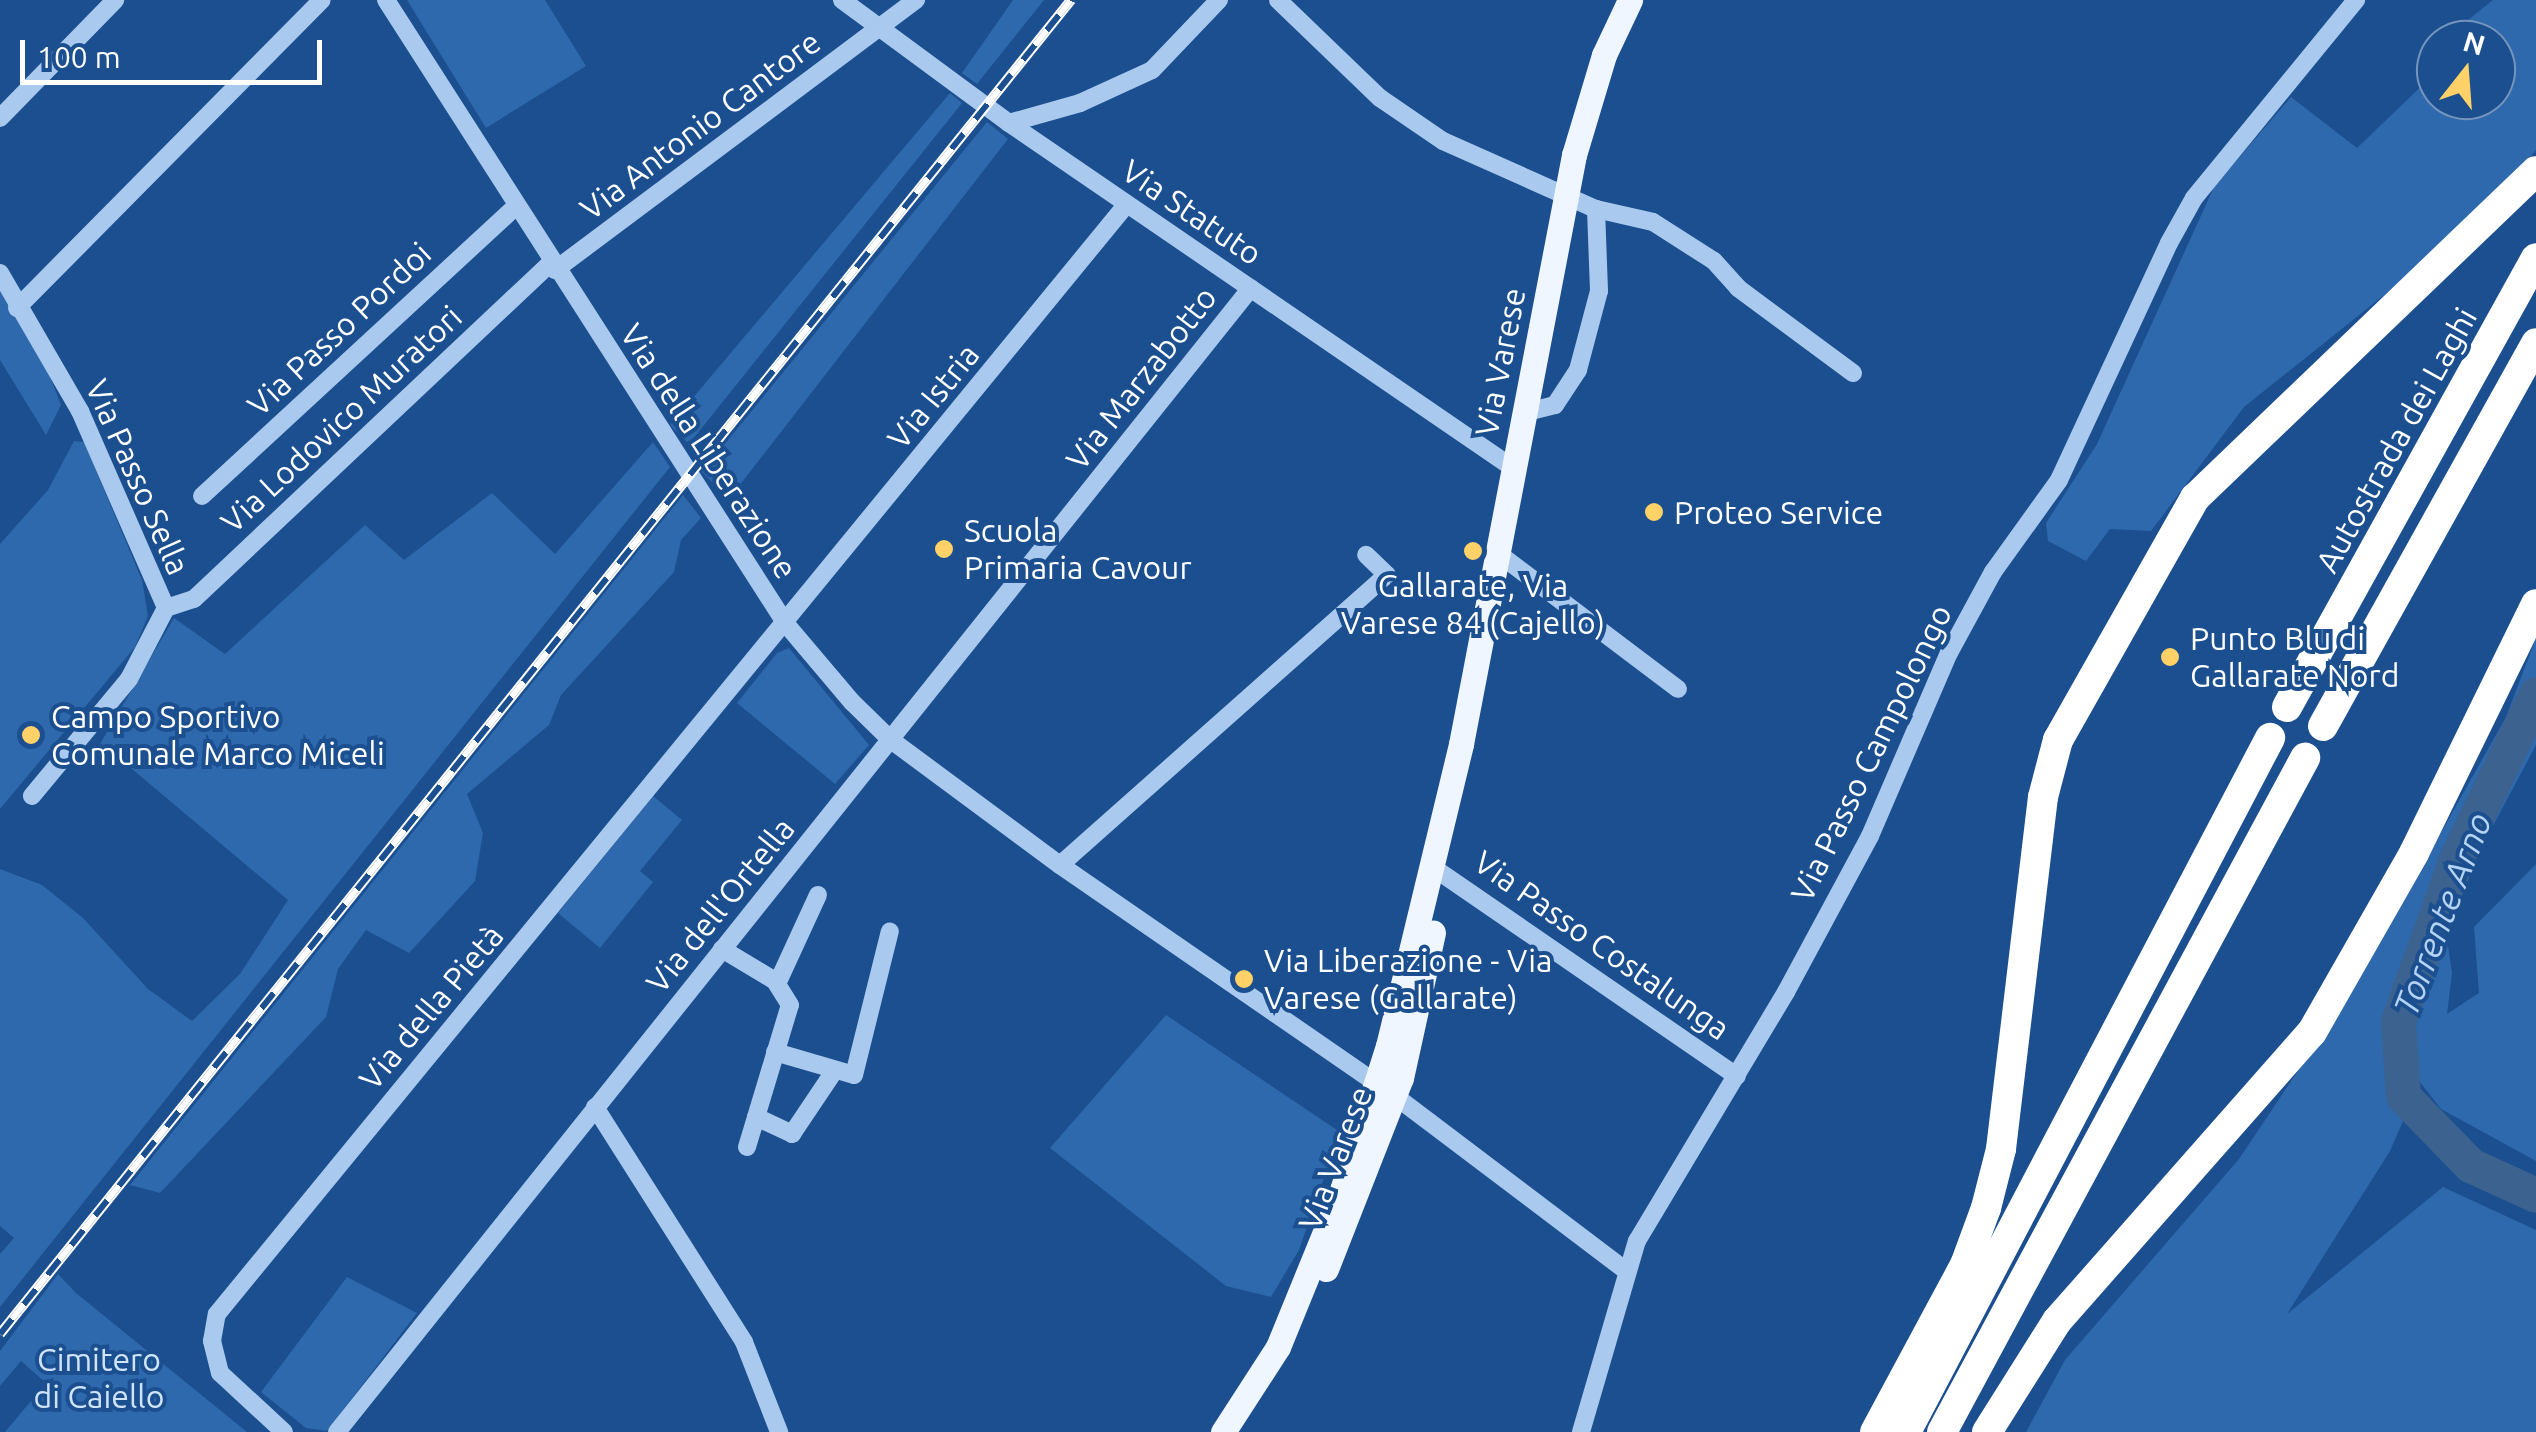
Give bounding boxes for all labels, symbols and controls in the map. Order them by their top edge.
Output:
scale bar [25,20,328,82]
north arrow [2416,20,2516,120]
street label: Via Antonio Cantore [572,22,828,228]
text: N [2460,25,2489,61]
text: 100 m [37,40,121,74]
street label: Via Statuto [1115,151,1269,273]
street label: Via Passo Pordoi [239,234,439,424]
street label: Via Marzabotto [1058,279,1224,477]
street label: Via Varese [1467,285,1533,439]
street label: Via Lodovico Muratori [213,297,469,541]
street label: Autostrada dei Laghi [2307,301,2485,579]
street label: Via della Liberazione [612,316,806,586]
street label: Via Istria [879,336,987,456]
street label: Via Passo Sella [78,373,198,581]
place label: Proteo Service [1674,493,1883,531]
marker: Proteo Service [1643,501,1665,523]
place label: Scuola Primaria Cavour [964,512,1192,587]
marker: Scuola Primaria Cavour [933,538,955,560]
marker: Gallarate, Via Varese 84 (Cajello) [1462,540,1484,562]
place label: Gallarate, Via Varese 84 (Cajello) [1341,567,1605,642]
street label: Via Passo Campolongo [1782,598,1960,908]
place label: Punto Blu di Gallarate Nord [2190,620,2399,695]
marker: Punto Blu di Gallarate Nord [2159,646,2181,668]
place label: Campo Sportivo Comunale Marco Miceli [51,698,385,773]
marker: Campo Sportivo Comunale Marco Miceli [20,724,42,746]
water label: Torrente Arno [2384,807,2500,1021]
street label: Via dell'Ortella [638,810,802,1000]
street label: Via Passo Costalunga [1467,842,1737,1048]
street label: Via della Pietà [351,917,511,1097]
place label: Via Liberazione - Via Varese (Gallarate) [1264,942,1553,1017]
marker: Via Liberazione - Via Varese (Gallarate) [1233,968,1255,990]
street label: Via Varese [1290,1081,1380,1235]
park label: Cimitero di Caiello [34,1341,164,1416]

